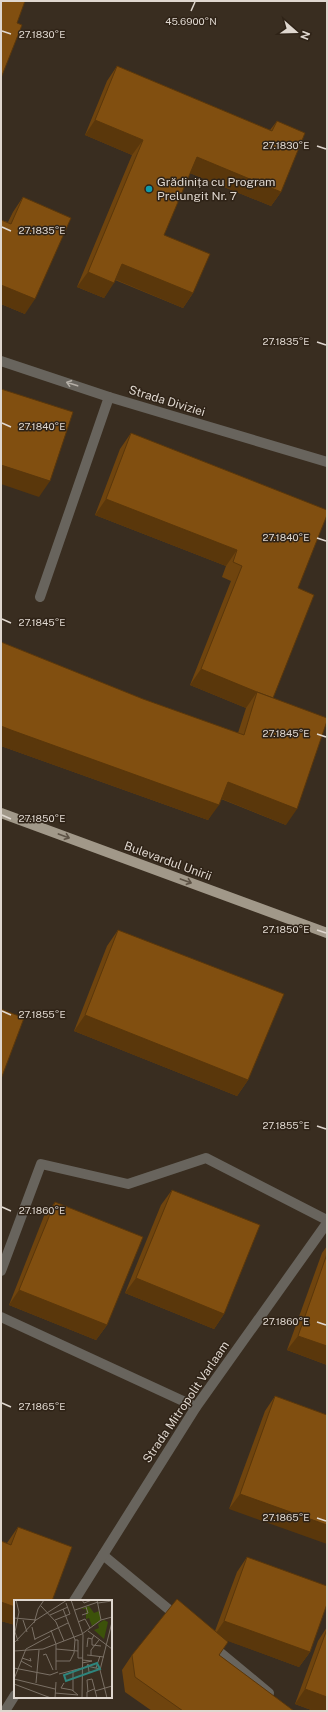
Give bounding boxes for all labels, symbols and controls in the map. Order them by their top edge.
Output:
north arrow [276,12,316,52]
text: 45.6900°N [165,15,217,27]
text: 27.1830°E [19,28,65,40]
text: N [298,29,313,42]
text: 27.1830°E [263,139,309,151]
place label: Grădinița cu Program Prelungit Nr. 7 [157,175,275,203]
marker: Grădinița cu Program Prelungit Nr. 7 [144,184,154,194]
text: 27.1835°E [18,224,66,236]
text: 27.1835°E [262,335,310,347]
one-way arrow [65,380,78,387]
street label: Strada Diviziei [127,383,207,419]
text: 27.1840°E [19,420,65,432]
text: 27.1840°E [263,531,309,543]
text: 27.1845°E [19,616,65,628]
text: 27.1845°E [263,727,309,739]
text: 27.1850°E [19,812,65,824]
one-way arrow [57,832,69,840]
street label: Bulevardul Unirii [122,839,214,883]
one-way arrow [179,877,191,885]
text: 27.1850°E [263,923,309,935]
text: 27.1855°E [18,1008,66,1020]
text: 27.1855°E [262,1119,310,1131]
text: 27.1860°E [19,1204,65,1216]
text: 27.1860°E [263,1315,309,1327]
street label: Strada Mitropolit Varlaam [140,1338,232,1466]
text: 27.1865°E [19,1400,65,1412]
text: 27.1865°E [263,1511,309,1523]
inset map [14,1600,112,1698]

